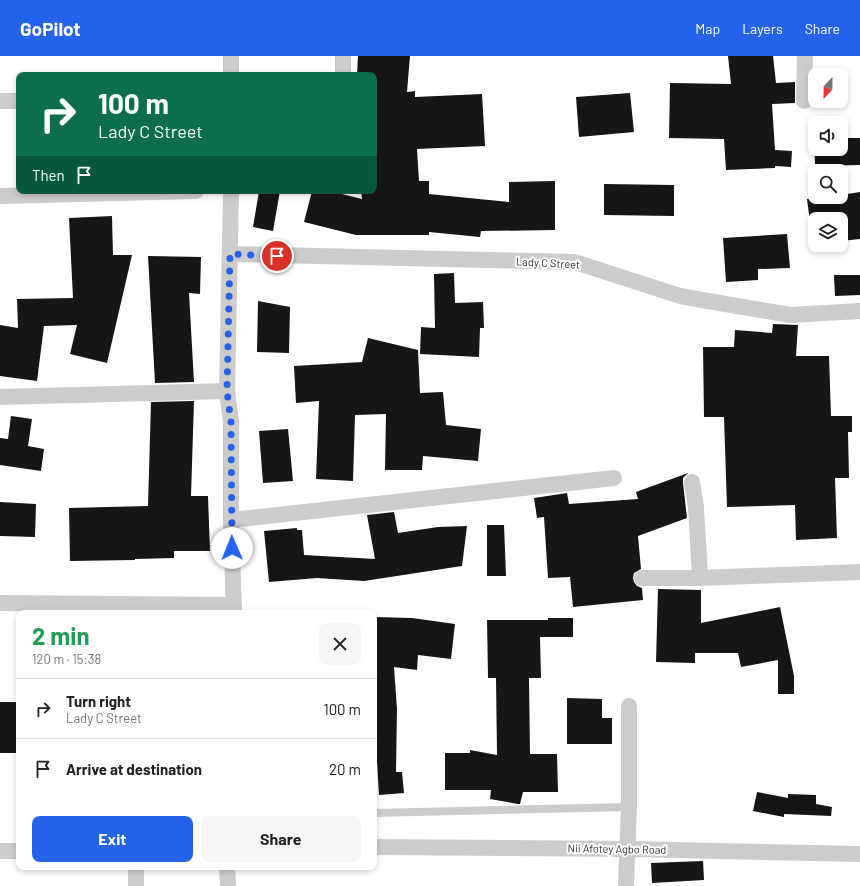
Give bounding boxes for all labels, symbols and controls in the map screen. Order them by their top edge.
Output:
text: GoPilot [20,17,81,40]
text: Map [695,20,720,37]
text: Layers [742,20,783,37]
text: Share [805,20,840,37]
north arrow [808,68,848,108]
map controls [808,68,848,252]
text: 100 m [98,86,169,120]
icon: right [32,88,84,140]
button: sound [808,116,848,156]
text: Lady C Street [98,120,203,142]
icon: arrive [73,164,95,186]
button: search [808,164,848,204]
text: Then [32,166,65,184]
button: layers [808,212,848,252]
pin [260,239,294,273]
icon: arrive [266,245,288,267]
street label: Lady C Street [516,254,580,271]
position arrow [211,527,253,569]
text: 2 min [32,621,90,650]
button: close [319,623,361,665]
text: 120 m · 15:38 [32,651,101,667]
text: Turn right [66,692,131,710]
icon: right [32,698,54,720]
text: 100 m [323,700,361,718]
text: Lady C Street [66,710,142,726]
icon: arrive [32,758,54,780]
text: Arrive at destination [66,760,202,778]
text: 20 m [329,760,361,778]
button: Exit [32,816,193,862]
button: Share [201,816,361,862]
street label: Nii Afotey Agbo Road [568,841,666,856]

